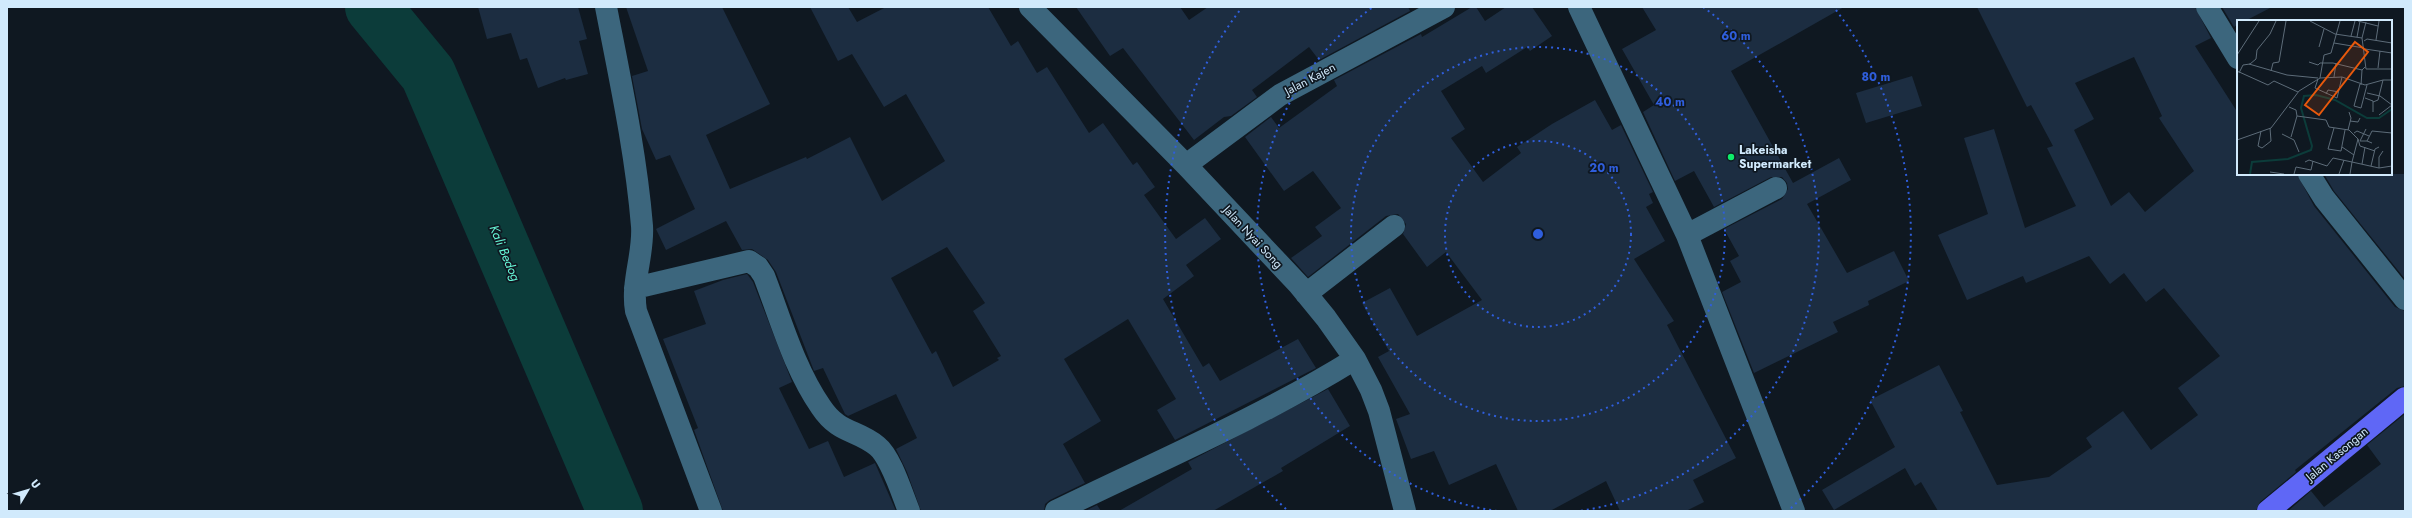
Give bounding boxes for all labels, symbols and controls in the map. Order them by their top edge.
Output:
inset map [2237,20,2392,175]
text: 60 m [1721,27,1751,45]
street label: Jalan Kajen [1280,58,1339,101]
text: 80 m [1862,68,1891,86]
text: 40 m [1655,93,1685,111]
place label: Lakeisha Supermarket [1739,141,1811,173]
marker: Lakeisha Supermarket [1726,152,1736,162]
text: 20 m [1589,159,1619,177]
street label: Jalan Nyai Song [1218,200,1287,273]
water label: Kali Bedog [485,222,525,284]
centre of rings [1531,227,1545,241]
street label: Jalan Kasongan [2300,423,2372,487]
north arrow [8,470,48,510]
text: U [27,476,45,492]

